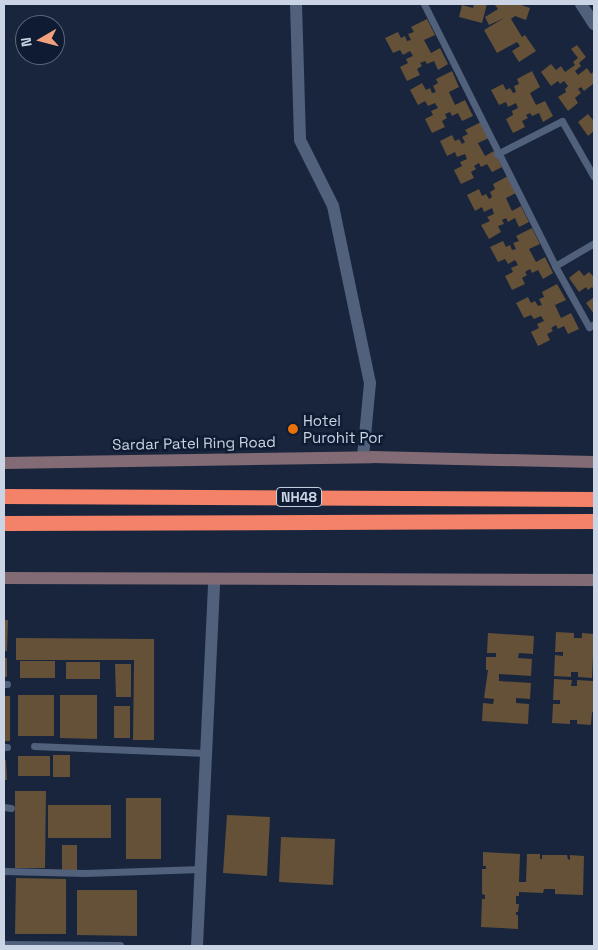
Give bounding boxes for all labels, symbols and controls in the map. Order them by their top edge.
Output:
north arrow [15,15,65,65]
text: N [17,36,36,48]
place label: Hotel Purohit Por [303,411,383,446]
marker: Hotel Purohit Por [287,423,299,435]
street label: Sardar Patel Ring Road [112,433,276,453]
road number: NH48 [275,486,323,508]

